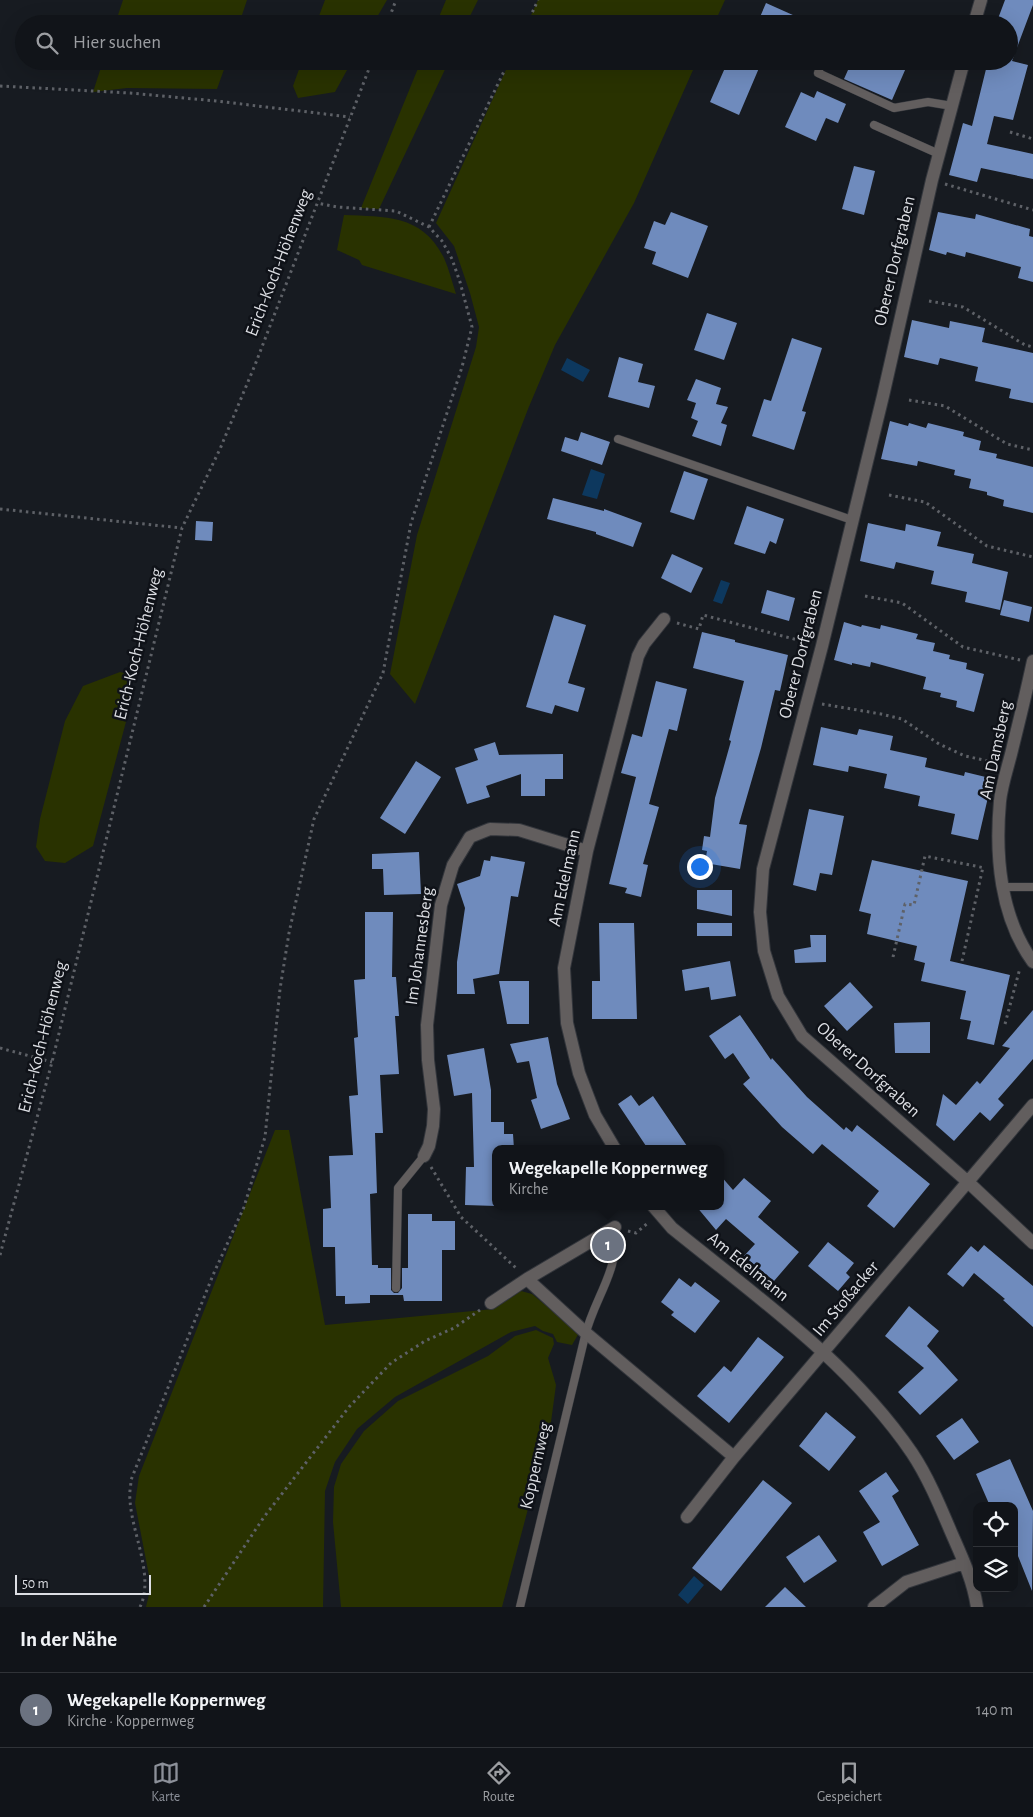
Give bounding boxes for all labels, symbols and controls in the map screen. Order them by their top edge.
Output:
search box [15,15,1018,70]
icon: search [33,29,61,57]
text: Hier suchen [73,33,161,52]
street label: Erich-Koch-Höhenweg [243,187,315,339]
street label: Oberer Dorfgraben [871,194,919,328]
street label: Erich-Koch-Höhenweg [111,566,167,722]
street label: Oberer Dorfgraben [776,587,826,721]
street label: Am Damsberg [977,699,1015,801]
street label: Am Edelmann [546,828,584,928]
your location [687,854,713,880]
street label: Im Johannesberg [403,886,437,1006]
street label: Erich-Koch-Höhenweg [15,959,71,1115]
street label: Oberer Dorfgraben [813,1019,923,1121]
popup [492,1145,724,1210]
text: Wegekapelle Koppernweg [509,1159,707,1178]
text: Kirche [509,1181,548,1197]
pin: 1 [592,1226,624,1264]
street label: Am Edelmann [704,1229,792,1305]
street label: Im Stoßacker [810,1258,883,1340]
street label: Koppernweg [517,1421,555,1511]
map controls [973,1502,1018,1592]
button: locate [973,1502,1018,1547]
button: layers [973,1547,1018,1592]
scale bar [15,1572,151,1595]
text: 50 m [22,1577,49,1591]
text: In der Nähe [20,1629,117,1650]
text: Wegekapelle Koppernweg [67,1691,266,1710]
text: 1 [33,1702,39,1718]
text: 140 m [976,1702,1013,1718]
text: Kirche · Koppernweg [67,1713,194,1729]
tab: Karte [151,1759,180,1806]
tab: Route [483,1759,515,1806]
tab: Gespeichert [817,1759,882,1806]

